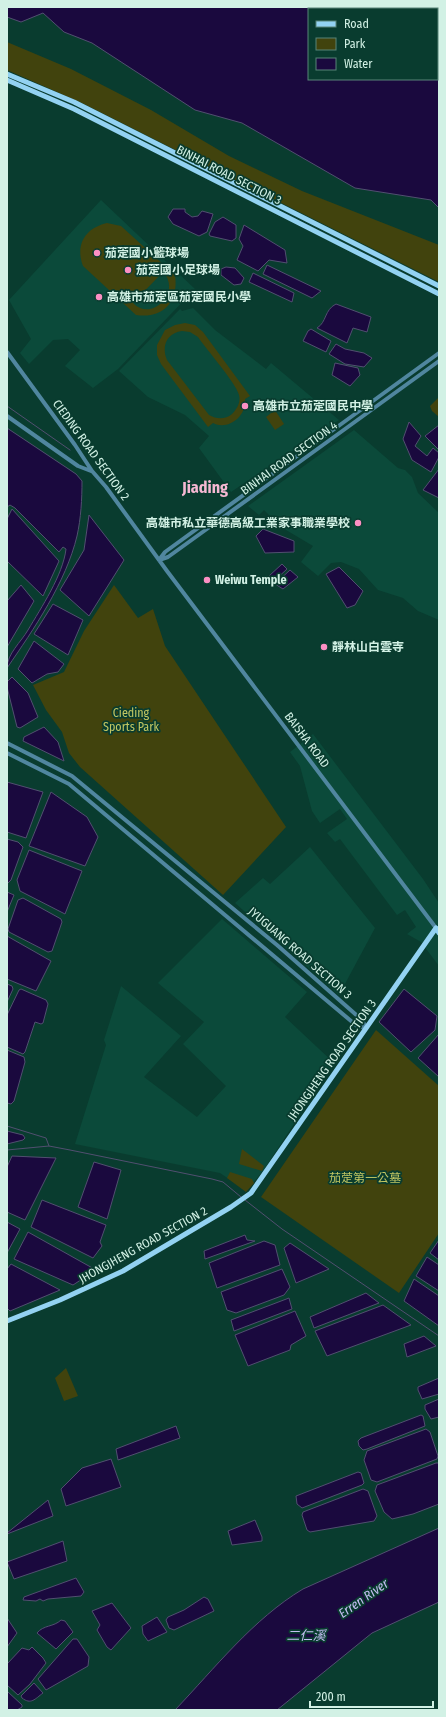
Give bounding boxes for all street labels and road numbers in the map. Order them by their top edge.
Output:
street label: BINHAI ROAD SECTION 3 [174,143,284,207]
street label: CIEDING ROAD SECTION 2 [50,397,132,503]
street label: BINHAI ROAD SECTION 4 [238,418,340,498]
street label: BAISHA ROAD [282,710,332,770]
street label: JYUGUANG ROAD SECTION 3 [245,904,355,1002]
street label: JHONGJHENG ROAD SECTION 3 [285,997,379,1123]
street label: JHONGJHENG ROAD SECTION 2 [76,1204,210,1286]

